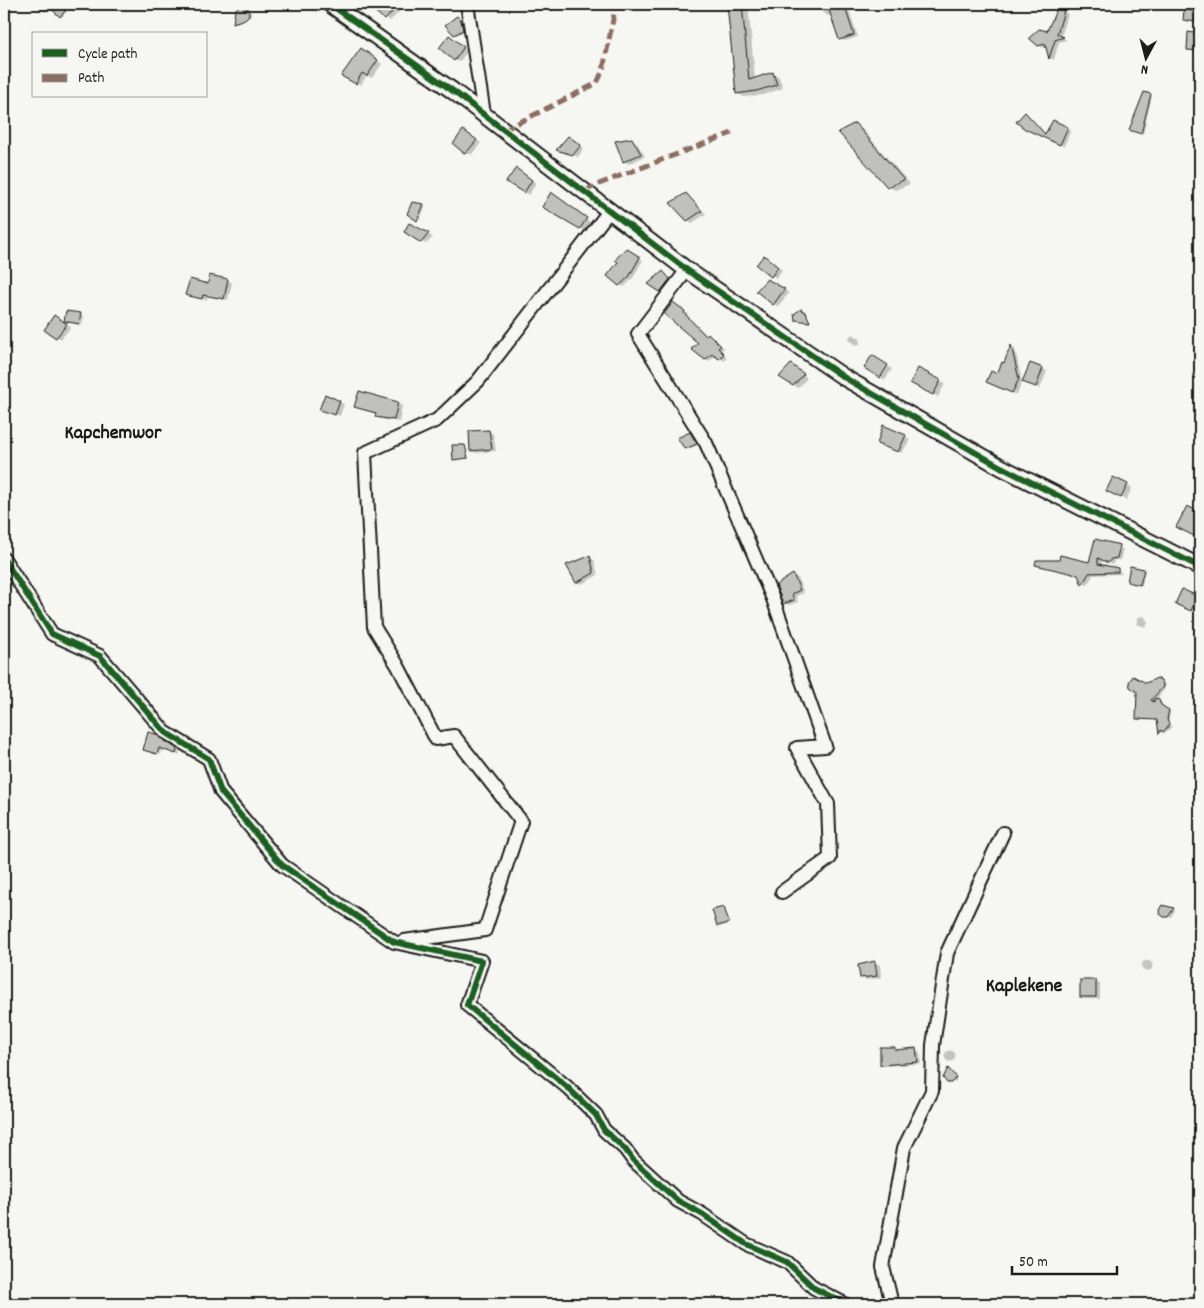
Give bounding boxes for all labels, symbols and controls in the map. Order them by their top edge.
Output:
legend [32,32,208,98]
north arrow [1122,32,1172,82]
text: Cycle path [78,44,138,66]
text: N [1140,59,1149,79]
text: Path [78,68,104,90]
district label: Kapchemwor [65,420,162,448]
district label: Kaplekene [986,973,1062,1001]
scale bar [1012,1243,1116,1275]
text: 50 m [1019,1252,1048,1274]

